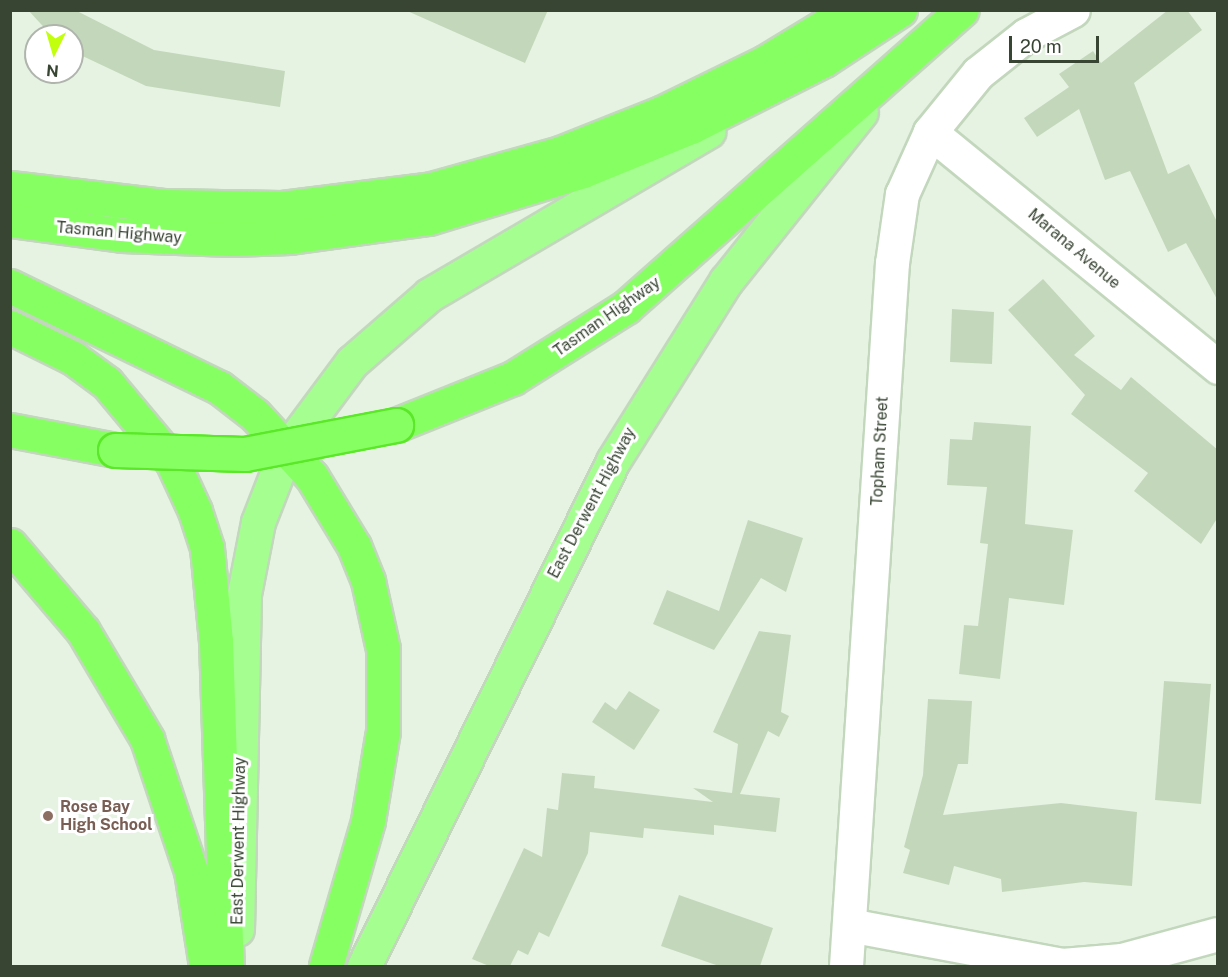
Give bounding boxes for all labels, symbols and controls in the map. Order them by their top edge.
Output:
north arrow [24,24,84,84]
scale bar [1012,24,1102,62]
text: 20 m [1020,36,1062,57]
text: N [46,60,60,80]
street label: Marana Avenue [1024,205,1124,293]
street label: Tasman Highway [56,218,182,248]
street label: Tasman Highway [550,273,664,361]
street label: Topham Street [868,396,892,506]
street label: East Derwent Highway [544,424,640,582]
street label: East Derwent Highway [228,757,250,925]
place label: Rose Bay High School [60,797,153,835]
marker: Rose Bay High School [41,809,55,823]

